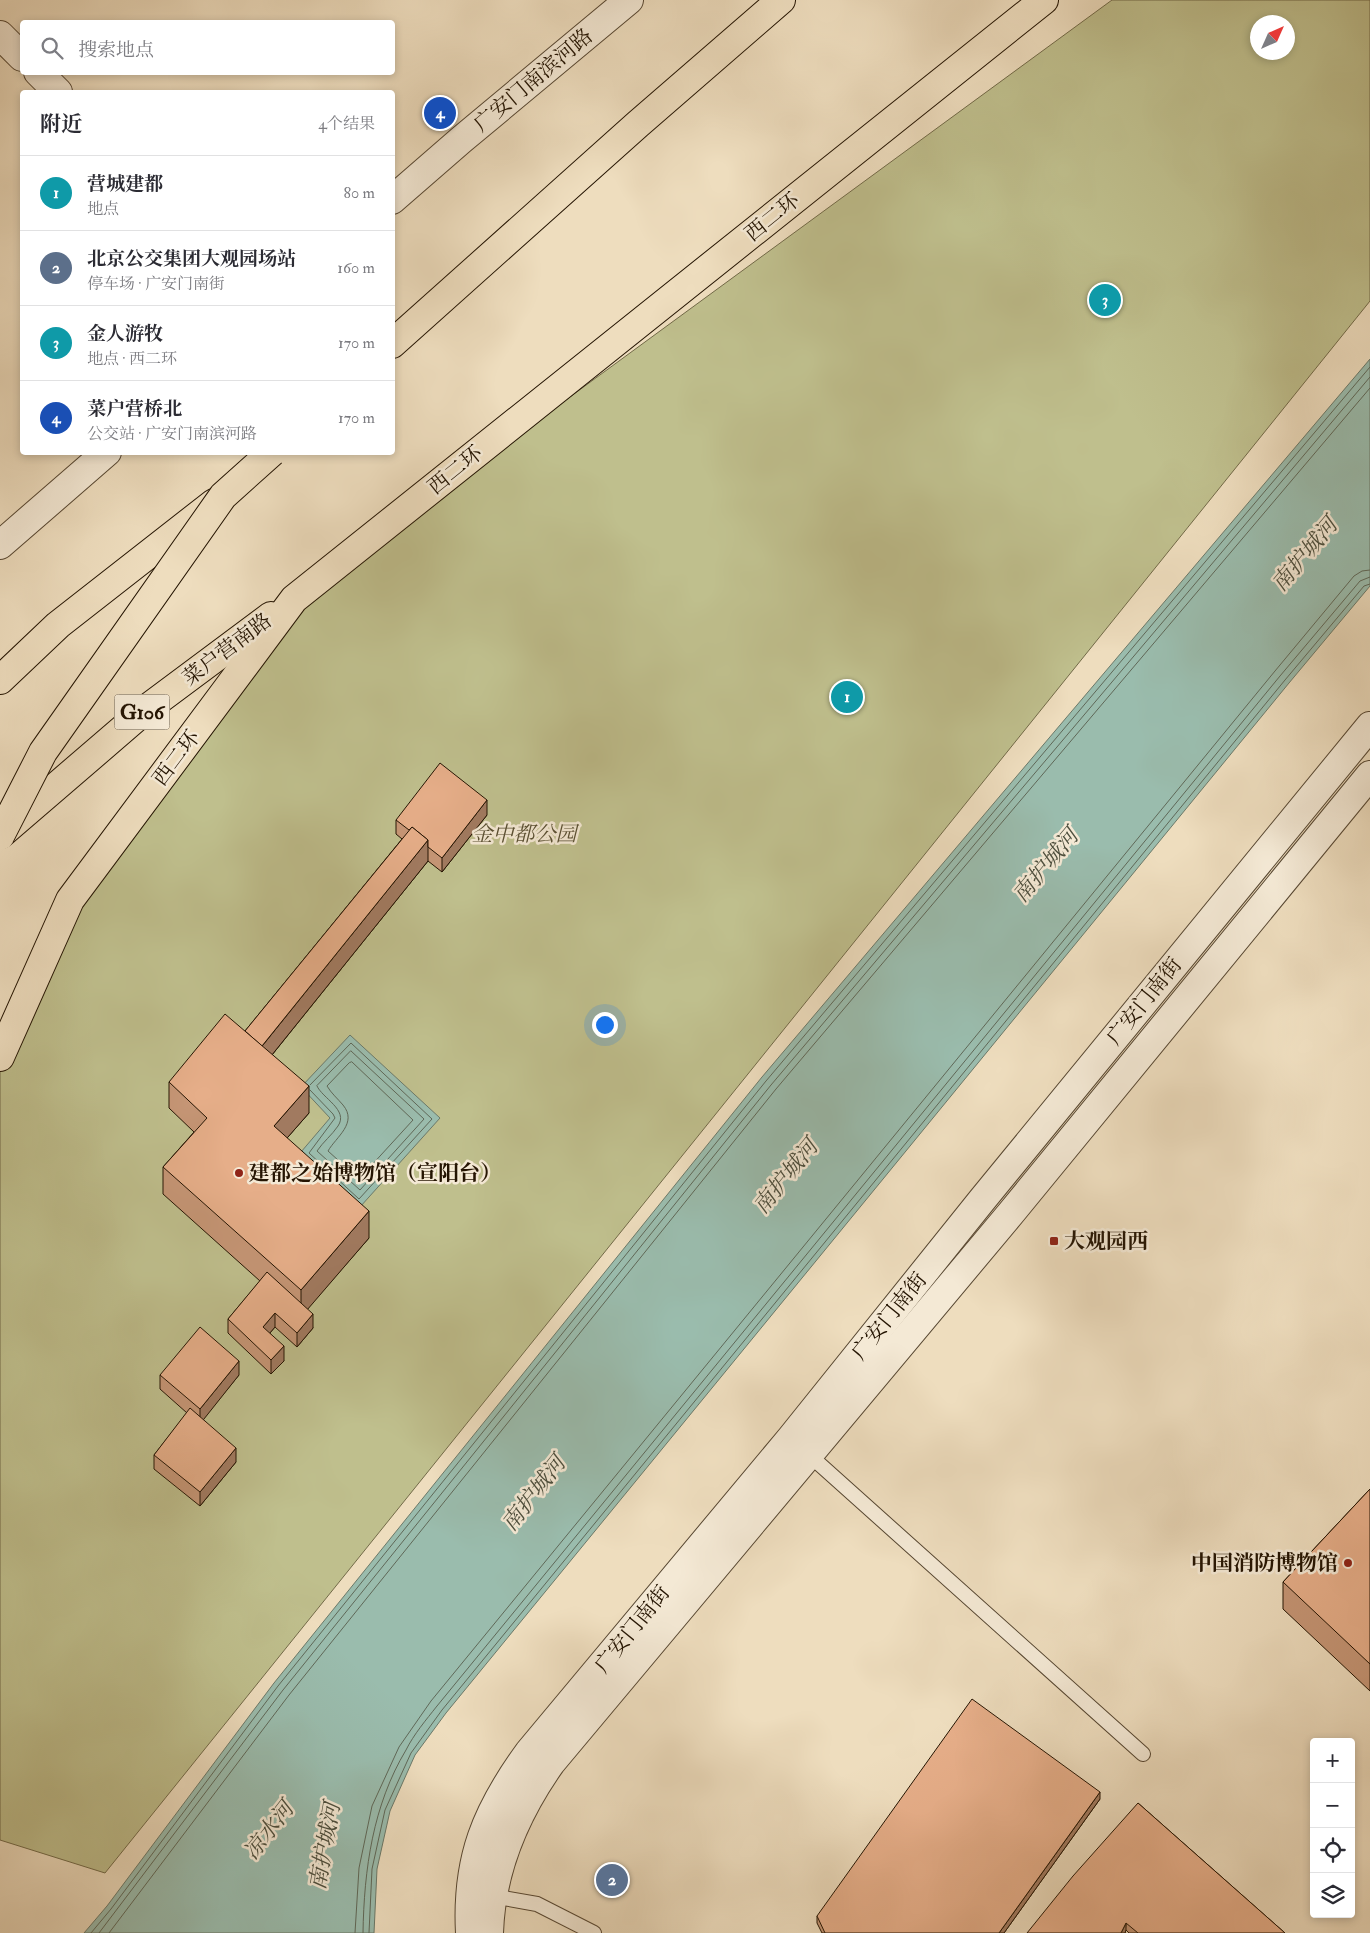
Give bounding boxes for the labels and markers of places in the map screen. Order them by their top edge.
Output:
pin: 4 [424,94,456,132]
pin: 3 [1089,281,1121,319]
pin: 1 [831,678,863,716]
place label: 建都之始博物馆（宣阳台） [249,1160,501,1187]
marker: 建都之始博物馆（宣阳台） [233,1167,245,1179]
place label: 大观园西 [1064,1228,1148,1255]
marker: 大观园西 [1048,1235,1060,1247]
place label: 中国消防博物馆 [1191,1550,1338,1577]
marker: 中国消防博物馆 [1342,1557,1354,1569]
pin: 2 [596,1861,628,1899]

